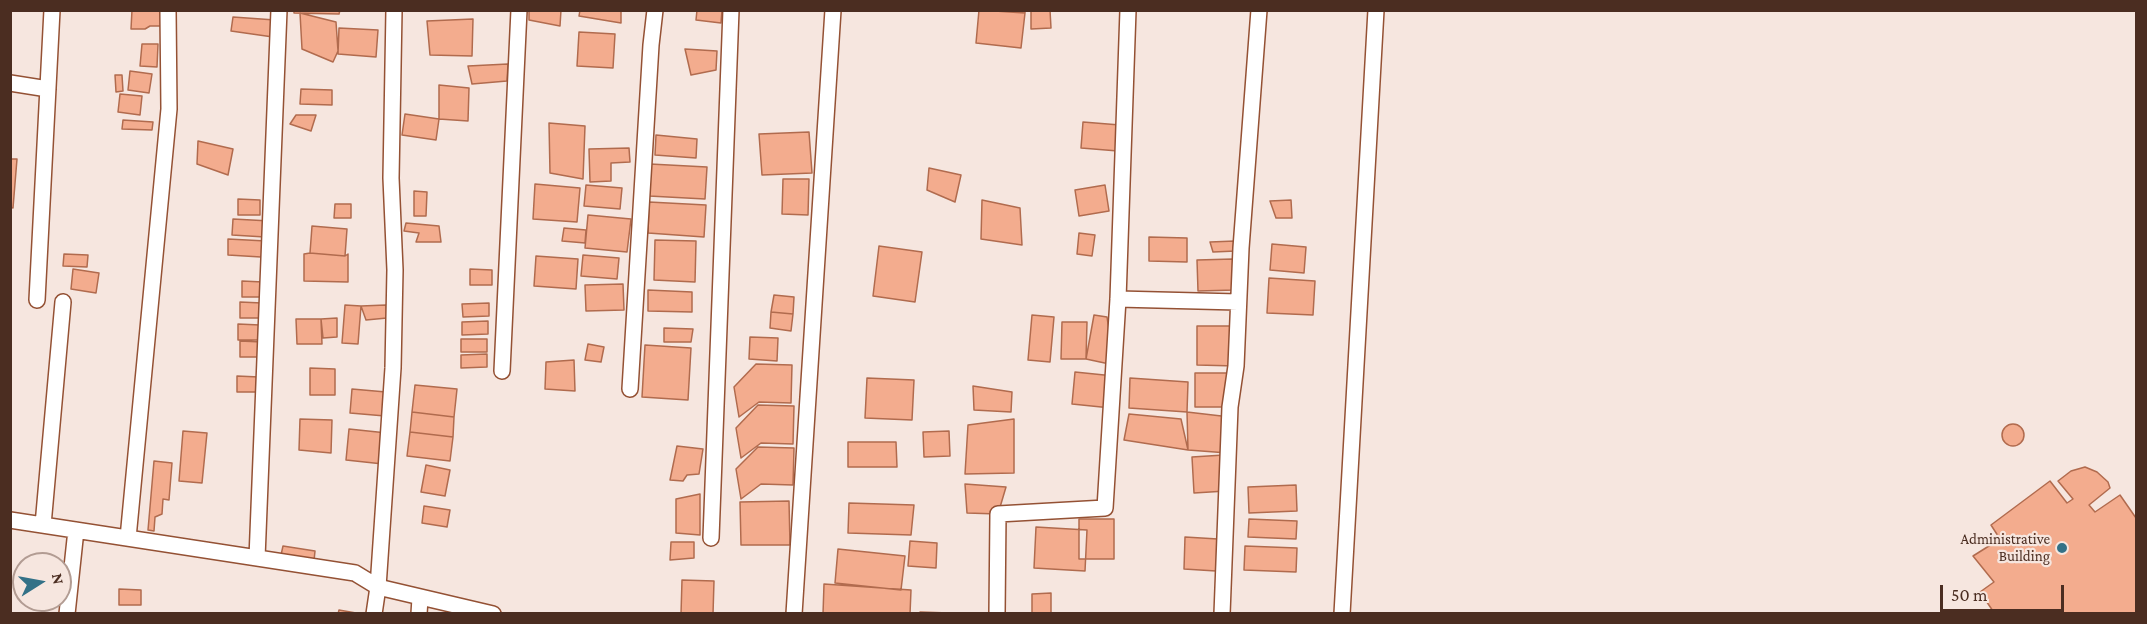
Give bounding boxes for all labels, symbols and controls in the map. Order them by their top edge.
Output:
place label: Administrative Building [1961,530,2050,565]
marker: Administrative Building [2055,541,2069,555]
north arrow [12,552,72,612]
text: N [49,572,68,586]
scale bar [1943,573,2068,611]
text: 50 m [1951,585,1988,605]

